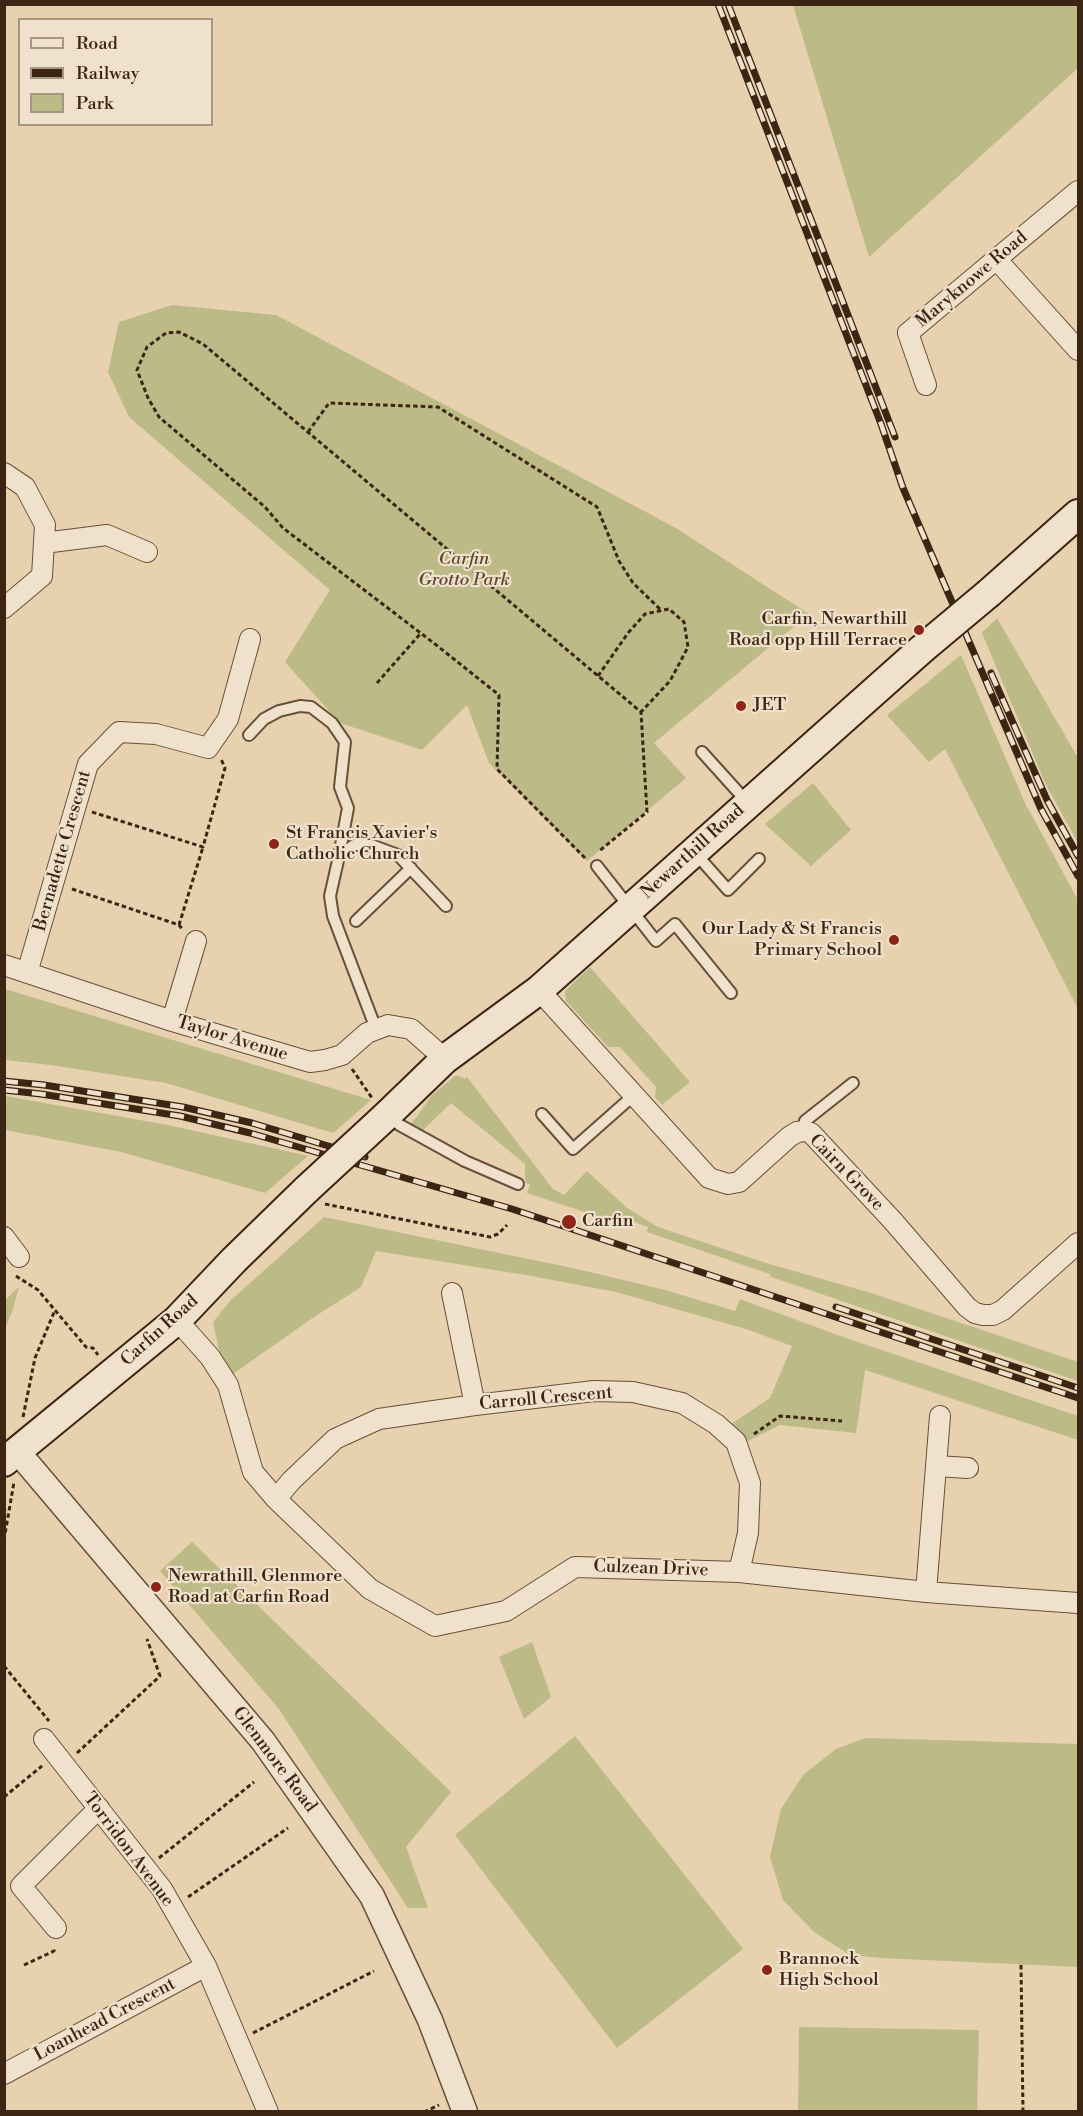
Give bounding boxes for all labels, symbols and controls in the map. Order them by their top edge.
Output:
legend [18,18,213,126]
text: Road [76,32,118,55]
text: Railway [76,62,139,85]
text: Park [76,92,113,115]
street label: Maryknowe Road [912,227,1032,333]
park label: Carfin Grotto Park [418,549,510,592]
place label: Carfin, Newarthill Road opp Hill Terrace [729,609,907,652]
marker: Carfin, Newarthill Road opp Hill Terrace [912,623,926,637]
place label: JET [753,695,786,717]
marker: JET [734,699,748,713]
street label: Bernadette Crescent [30,768,96,934]
street label: Newarthill Road [637,800,749,904]
place label: St Francis Xavier's Catholic Church [286,823,437,866]
marker: St Francis Xavier's Catholic Church [267,837,281,851]
place label: Our Lady & St Francis Primary School [702,919,882,962]
marker: Our Lady & St Francis Primary School [887,933,901,947]
street label: Taylor Avenue [174,1012,290,1066]
street label: Cairn Grove [804,1130,888,1216]
place label: Carfin [582,1211,633,1233]
marker: Carfin [560,1213,578,1231]
street label: Carfin Road [117,1291,203,1371]
street label: Carroll Crescent [478,1382,614,1416]
street label: Culzean Drive [593,1556,709,1582]
place label: Newrathill, Glenmore Road at Carfin Road [168,1566,342,1608]
marker: Newrathill, Glenmore Road at Carfin Road [149,1580,163,1594]
street label: Glenmore Road [227,1703,321,1817]
street label: Torridon Avenue [78,1789,178,1911]
place label: Brannock High School [779,1949,879,1992]
marker: Brannock High School [760,1963,774,1977]
street label: Loanhead Crescent [31,1974,179,2066]

